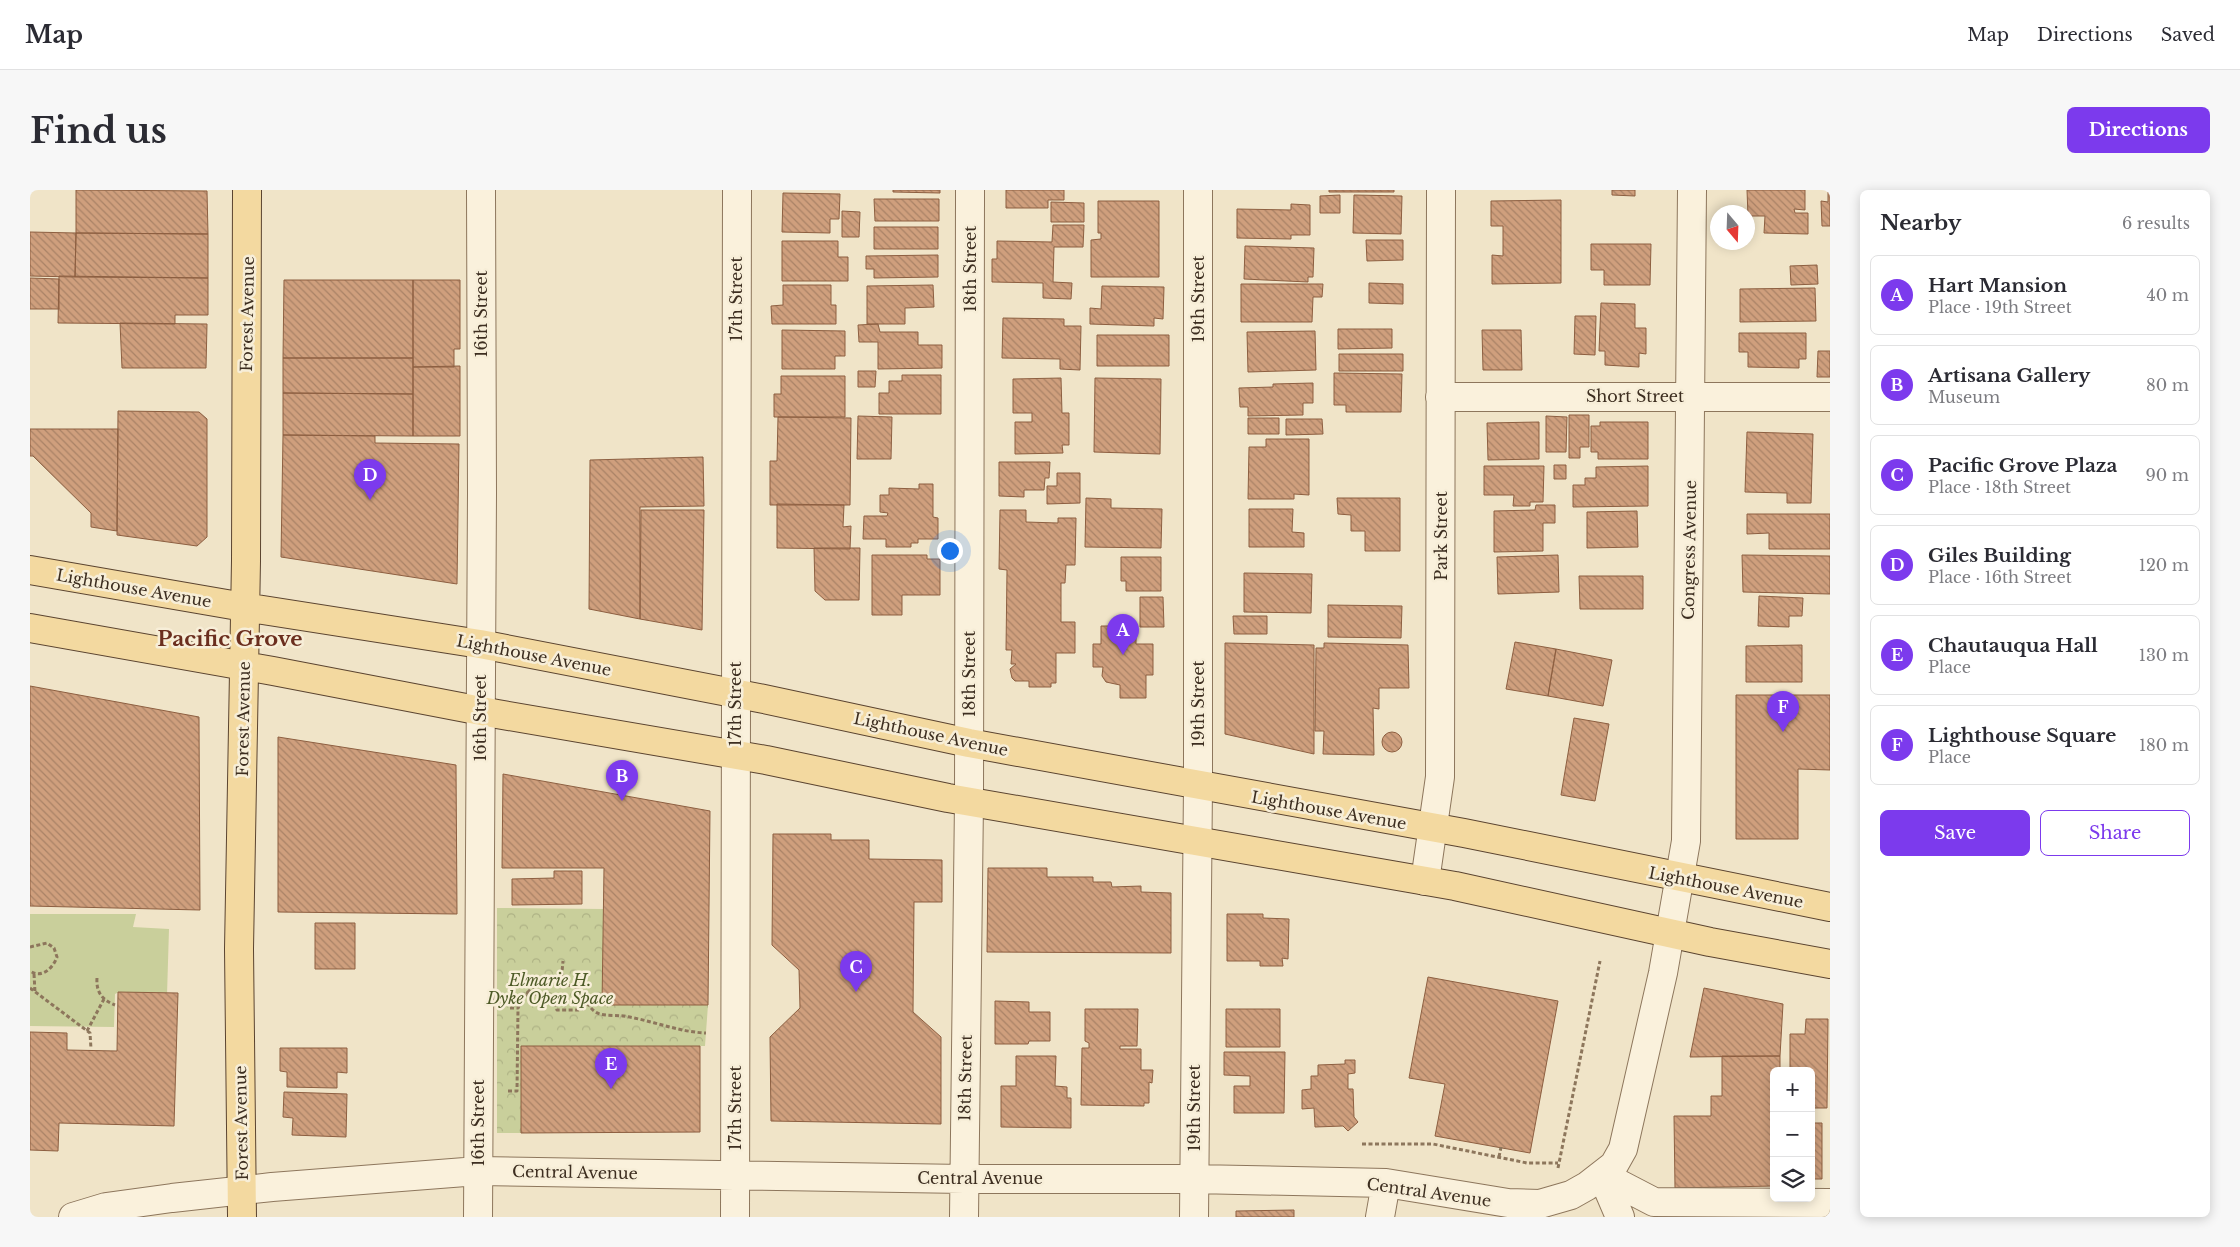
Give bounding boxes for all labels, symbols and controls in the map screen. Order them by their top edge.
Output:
text: Map [25,20,83,49]
text: Map [1967,24,2009,46]
text: Directions [2037,24,2133,46]
text: Saved [2161,24,2215,46]
button: Directions [2067,107,2210,153]
text: Find us [30,109,167,152]
north arrow [1710,205,1755,250]
text: Nearby [1880,210,1961,236]
text: 6 results [2122,213,2190,233]
street label: 18th Street [960,226,980,312]
street label: 19th Street [1188,255,1208,343]
street label: Forest Avenue [236,256,258,372]
street label: 17th Street [726,257,746,341]
street label: 16th Street [471,270,491,358]
text: Hart Mansion [1928,274,2067,297]
text: A [1891,285,1903,305]
text: 40 m [2146,285,2189,305]
text: Place · 19th Street [1928,297,2072,317]
text: Artisana Gallery [1928,364,2090,387]
text: B [1891,375,1903,395]
text: 80 m [2146,375,2189,395]
street label: Short Street [1586,386,1684,406]
text: Museum [1928,387,2000,407]
text: Pacific Grove Plaza [1928,454,2118,477]
pin: D [354,459,386,500]
text: C [1890,465,1904,485]
text: 90 m [2146,465,2189,485]
text: Place · 18th Street [1928,477,2071,497]
street label: Congress Avenue [1678,480,1700,620]
street label: Park Street [1431,491,1451,581]
your location [937,538,963,564]
text: Giles Building [1928,544,2071,567]
text: D [1890,555,1904,575]
text: 120 m [2139,555,2189,575]
street label: Lighthouse Avenue [55,565,213,611]
text: Place · 16th Street [1928,567,2072,587]
pin: A [1107,614,1139,655]
district label: Pacific Grove [157,626,303,652]
street label: Lighthouse Avenue [455,630,613,680]
street label: 18th Street [959,631,979,717]
text: Chautauqua Hall [1928,634,2098,657]
text: E [1891,645,1903,665]
text: 130 m [2139,645,2189,665]
text: Place [1928,657,1971,677]
street label: 19th Street [1188,660,1208,748]
street label: Forest Avenue [232,661,254,777]
street label: 17th Street [725,662,745,746]
street label: 16th Street [470,674,490,762]
pin: F [1767,691,1799,732]
street label: Lighthouse Avenue [852,708,1010,760]
text: Lighthouse Square [1928,724,2116,747]
text: F [1891,735,1903,755]
text: 180 m [2139,735,2189,755]
text: Place [1928,747,1971,767]
pin: B [606,760,638,801]
street label: Lighthouse Avenue [1250,787,1408,833]
button: Save [1880,810,2030,856]
button: Share [2040,810,2190,856]
street label: Lighthouse Avenue [1647,862,1805,912]
pin: C [840,951,872,992]
park label: Elmarie H. Dyke Open Space [486,970,614,1008]
street label: 18th Street [954,1035,976,1121]
pin: E [595,1048,627,1089]
street label: 19th Street [1184,1064,1204,1152]
street label: Forest Avenue [230,1065,252,1181]
street label: 17th Street [725,1066,745,1150]
map controls [1770,1067,1815,1202]
button: + [1770,1067,1815,1112]
street label: 16th Street [468,1079,488,1167]
button: − [1770,1112,1815,1157]
button: layers [1770,1157,1815,1202]
street label: Central Avenue [512,1161,638,1183]
street label: Central Avenue [917,1168,1043,1188]
street label: Central Avenue [1365,1173,1493,1211]

